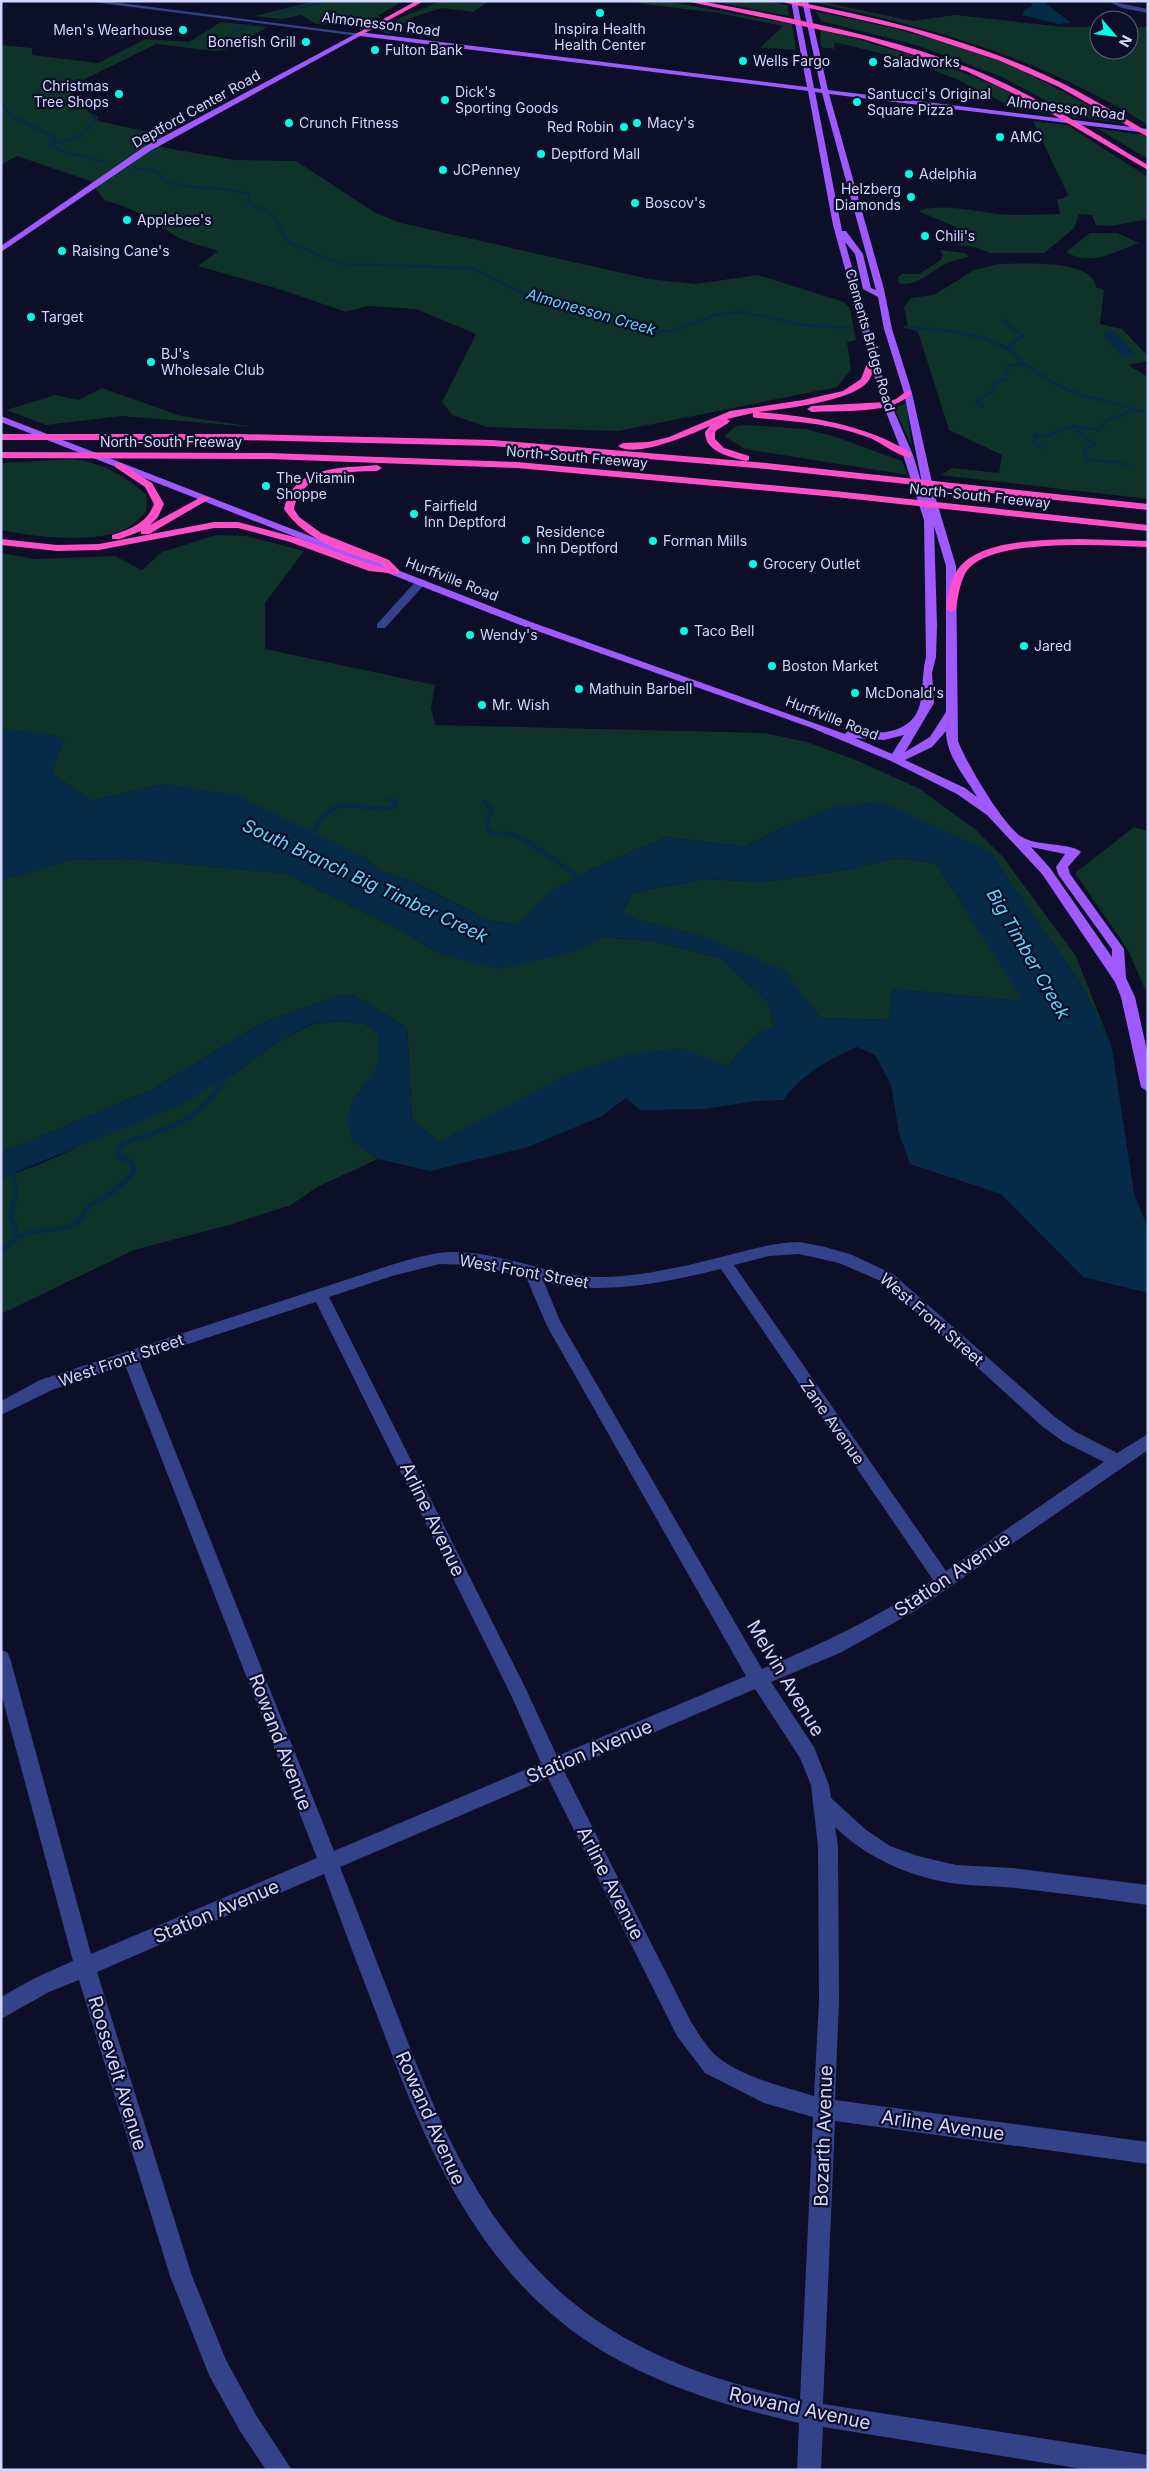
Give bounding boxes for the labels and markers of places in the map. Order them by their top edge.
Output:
marker: Inspira Health Health Center [594,7,606,19]
place label: Inspira Health Health Center [554,20,646,53]
place label: Men's Wearhouse [53,21,173,38]
marker: Men's Wearhouse [177,24,189,36]
place label: Bonefish Grill [208,33,296,50]
marker: Bonefish Grill [300,36,312,48]
place label: Fulton Bank [385,41,463,58]
marker: Fulton Bank [369,44,381,56]
place label: Wells Fargo [753,52,830,69]
place label: Saladworks [883,53,960,70]
marker: Wells Fargo [737,55,749,67]
marker: Saladworks [867,56,879,68]
place label: Christmas Tree Shops [34,77,109,110]
place label: Dick's Sporting Goods [455,83,558,116]
place label: Santucci's Original Square Pizza [867,85,991,118]
marker: Christmas Tree Shops [113,88,125,100]
marker: Dick's Sporting Goods [439,94,451,106]
marker: Santucci's Original Square Pizza [851,96,863,108]
place label: Crunch Fitness [299,114,399,131]
place label: Macy's [647,114,695,131]
marker: Crunch Fitness [283,117,295,129]
marker: Macy's [631,117,643,129]
place label: Red Robin [547,118,614,135]
marker: Red Robin [618,121,630,133]
place label: AMC [1010,128,1043,145]
marker: AMC [994,131,1006,143]
place label: Deptford Mall [551,145,640,162]
marker: Deptford Mall [535,148,547,160]
place label: JCPenney [453,161,521,178]
marker: JCPenney [437,164,449,176]
place label: Adelphia [919,165,977,182]
marker: Adelphia [903,168,915,180]
place label: Helzberg Diamonds [835,180,901,213]
marker: Helzberg Diamonds [905,191,917,203]
place label: Boscov's [645,194,706,211]
marker: Boscov's [629,197,641,209]
place label: Applebee's [137,211,212,228]
marker: Applebee's [121,214,133,226]
place label: Chili's [935,227,975,244]
marker: Chili's [919,230,931,242]
place label: Raising Cane's [72,242,170,259]
marker: Raising Cane's [56,245,68,257]
place label: Target [41,308,84,325]
marker: Target [25,311,37,323]
place label: BJ's Wholesale Club [161,345,264,378]
marker: BJ's Wholesale Club [145,356,157,368]
place label: The Vitamin Shoppe [276,469,355,502]
marker: The Vitamin Shoppe [260,480,272,492]
place label: Fairfield Inn Deptford [424,497,506,530]
marker: Fairfield Inn Deptford [408,508,420,520]
place label: Residence Inn Deptford [536,523,618,556]
place label: Forman Mills [663,532,747,549]
marker: Residence Inn Deptford [520,534,532,546]
marker: Forman Mills [647,535,659,547]
place label: Grocery Outlet [763,555,860,572]
marker: Grocery Outlet [747,558,759,570]
place label: Taco Bell [694,622,754,639]
marker: Taco Bell [678,625,690,637]
place label: Wendy's [480,626,538,643]
marker: Wendy's [464,629,476,641]
place label: Jared [1034,637,1072,654]
marker: Jared [1018,640,1030,652]
place label: Boston Market [782,657,879,674]
marker: Boston Market [766,660,778,672]
place label: Mathuin Barbell [589,680,692,697]
marker: Mathuin Barbell [573,683,585,695]
place label: McDonald's [865,684,944,701]
marker: McDonald's [849,687,861,699]
place label: Mr. Wish [492,696,550,713]
marker: Mr. Wish [476,699,488,711]

